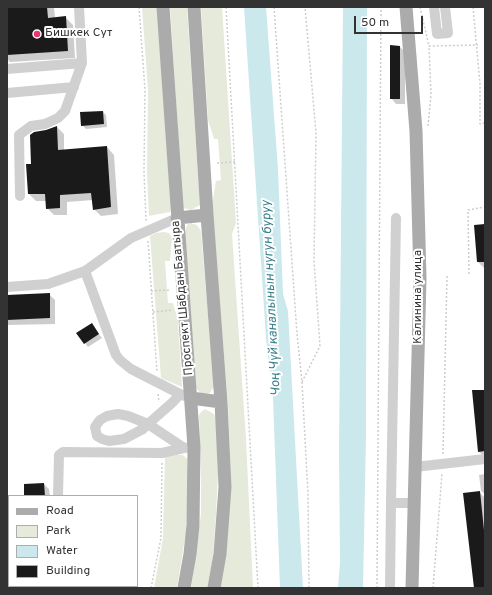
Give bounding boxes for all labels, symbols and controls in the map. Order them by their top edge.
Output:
scale bar [356,8,425,34]
text: 50 m [361,15,389,31]
place label: Бишкек Сут [45,27,112,41]
marker: Бишкек Сут [32,29,42,39]
water label: Чоң Чүй каналынын нугун буруу [259,200,285,396]
street label: Проспект Шабдан Баатыра [169,220,197,376]
street label: Калинина улица [412,250,426,344]
legend [8,495,138,587]
text: Road [46,503,74,519]
text: Park [46,523,71,539]
text: Water [46,543,78,559]
text: Building [46,563,90,579]

